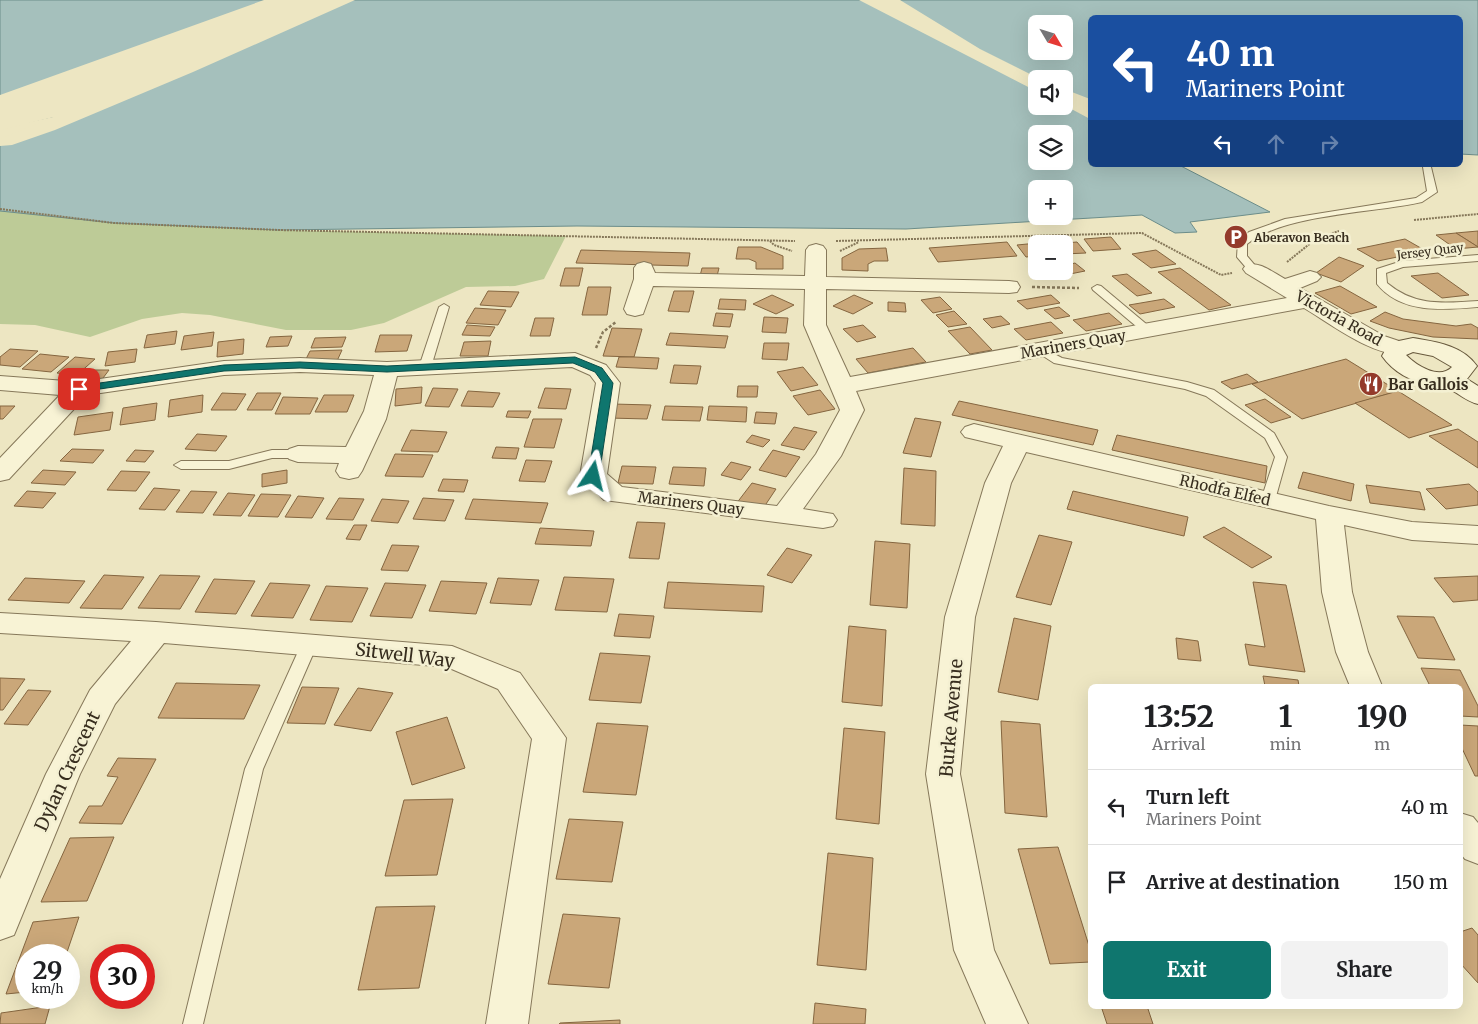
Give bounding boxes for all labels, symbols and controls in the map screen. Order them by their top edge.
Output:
north arrow [1028,15,1072,60]
map controls [1028,15,1073,280]
text: 40 m [1186,32,1274,76]
icon: left [1103,35,1168,100]
button: sound [1028,70,1073,115]
text: Mariners Point [1186,75,1345,103]
button: layers [1028,125,1073,170]
icon: left [1209,130,1237,158]
icon: ahead [1262,130,1290,158]
icon: right [1315,130,1343,158]
button: + [1028,180,1073,225]
parking icon: Aberavon Beach [1223,224,1249,250]
place label: Aberavon Beach [1253,230,1349,245]
button: − [1028,235,1073,280]
street label: Jersey Quay [1395,239,1464,263]
street label: Victoria Road [1291,286,1386,350]
street label: Mariners Quay [1019,325,1127,363]
pin [58,368,100,410]
restaurant icon: Bar Gallois [1358,371,1384,397]
icon: arrive [65,375,93,403]
place label: Bar Gallois [1388,375,1469,394]
position arrow [566,449,618,501]
street label: Rhodfa Elfed [1178,470,1272,510]
street label: Mariners Quay [637,487,745,519]
street label: Sitwell Way [354,637,457,673]
street label: Burke Avenue [934,658,968,778]
text: 13:52 [1143,697,1214,735]
text: 1 [1279,697,1292,735]
text: 190 [1357,697,1408,735]
street label: Dylan Crescent [29,707,105,835]
text: Arrival [1152,734,1206,754]
text: min [1270,734,1301,754]
text: m [1374,734,1390,754]
text: Turn left [1146,785,1230,809]
icon: left [1103,793,1131,821]
text: 40 m [1401,795,1448,819]
text: Mariners Point [1146,809,1261,829]
icon: arrive [1103,868,1131,896]
text: Arrive at destination [1146,870,1340,894]
text: 150 m [1394,870,1448,894]
button: Exit [1103,941,1271,999]
button: Share [1281,941,1448,999]
speed limit sign: 30 [90,944,155,1009]
text: 29 [33,954,62,986]
text: km/h [32,981,63,996]

